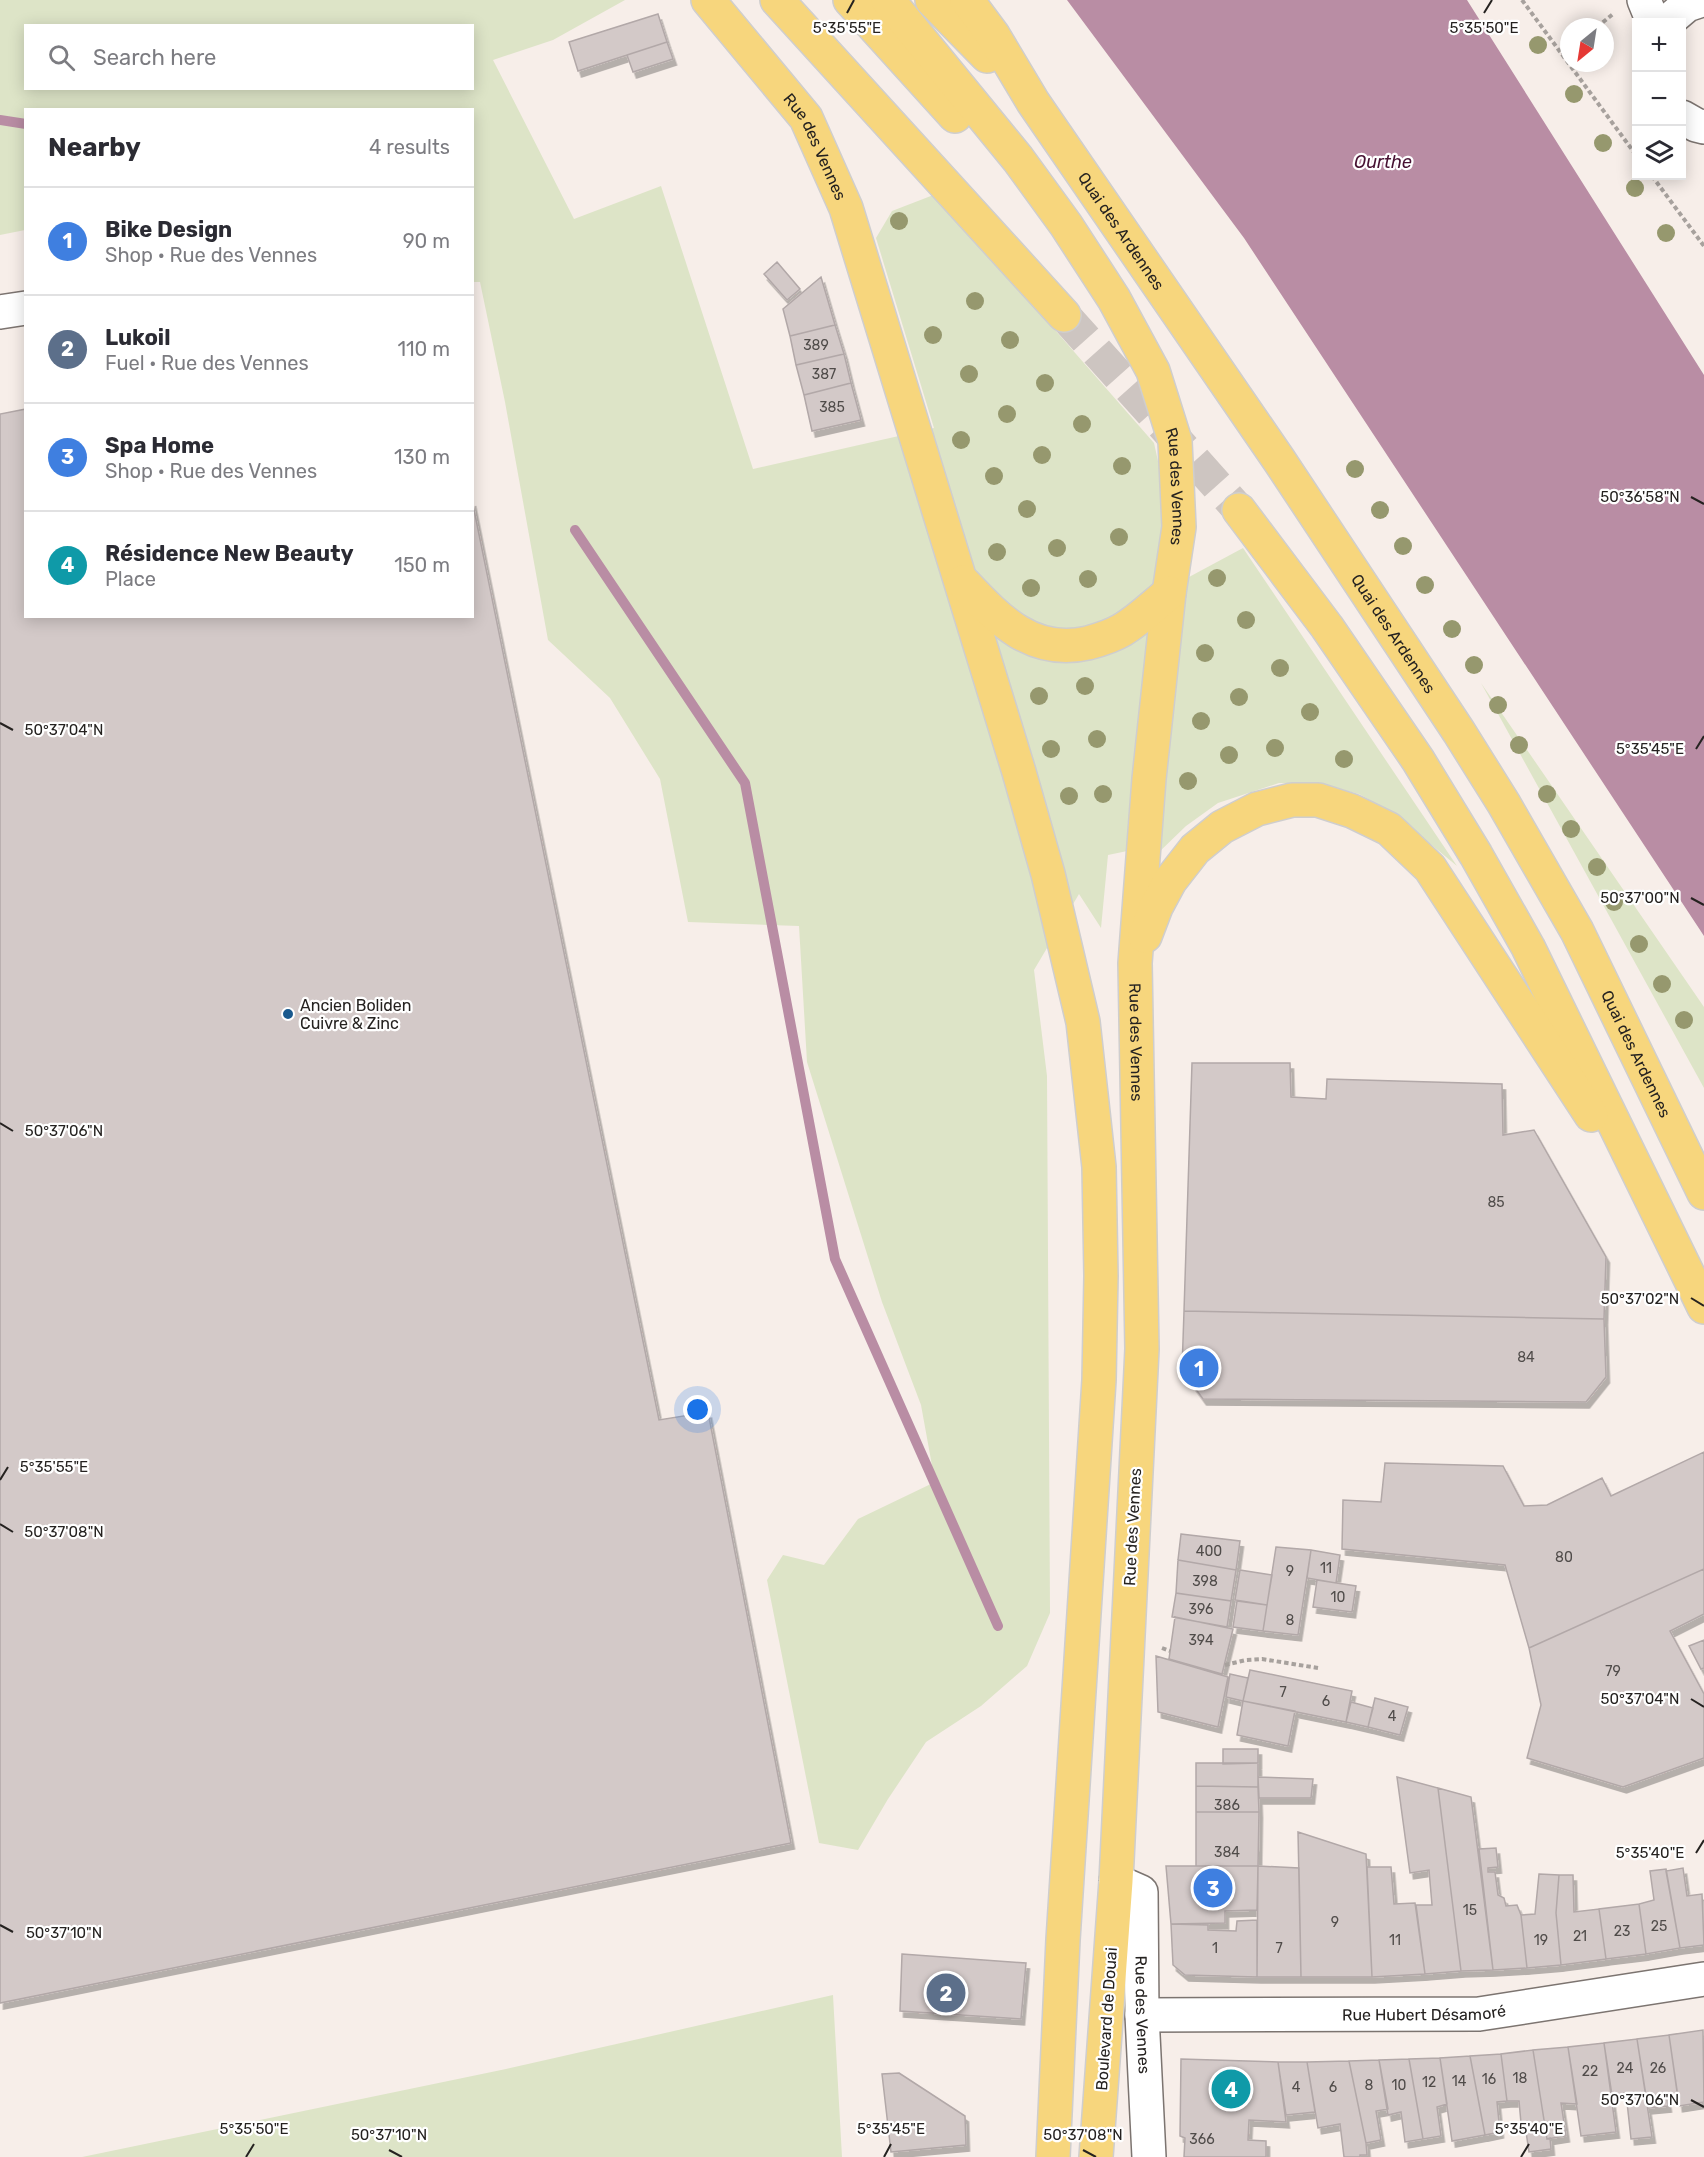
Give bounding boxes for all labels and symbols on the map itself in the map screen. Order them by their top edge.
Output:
north arrow [1560,18,1614,72]
text: 5°35'55"E [813,19,881,37]
text: 5°35'50"E [1449,19,1519,37]
street label: Rue des Vennes [779,90,850,203]
water label: Ourthe [1354,151,1412,173]
street label: Quai des Ardennes [1074,168,1168,294]
house number: 389 [803,337,829,354]
house number: 387 [812,366,836,383]
house number: 385 [819,399,845,416]
street label: Rue des Vennes [1161,425,1188,547]
text: 50°36'58"N [1600,488,1680,506]
street label: Quai des Ardennes [1347,571,1440,697]
text: 50°37'04"N [25,721,103,739]
text: 5°35'45"E [1616,740,1684,758]
text: 50°37'00"N [1600,889,1680,907]
street label: Rue des Vennes [1125,983,1147,1101]
street label: Quai des Ardennes [1597,987,1675,1121]
place label: Ancien Boliden Cuivre & Zinc [300,996,412,1033]
marker: Ancien Boliden Cuivre & Zinc [281,1007,295,1021]
text: 50°37'06"N [25,1122,103,1140]
house number: 85 [1487,1194,1505,1211]
text: 50°37'02"N [1601,1290,1679,1308]
pin: 1 [1180,1346,1218,1390]
house number: 84 [1517,1349,1535,1366]
your location [683,1395,712,1424]
text: 5°35'55"E [20,1458,88,1476]
street label: Rue des Vennes [1120,1467,1145,1587]
text: 50°37'08"N [24,1523,104,1541]
house number: 400 [1196,1543,1222,1560]
house number: 80 [1555,1549,1573,1566]
house number: 11 [1320,1560,1332,1577]
house number: 9 [1286,1563,1294,1580]
house number: 398 [1192,1573,1218,1590]
house number: 10 [1331,1589,1346,1606]
house number: 396 [1188,1601,1214,1618]
house number: 8 [1286,1612,1295,1629]
house number: 394 [1188,1632,1214,1649]
house number: 79 [1605,1663,1621,1680]
house number: 7 [1279,1684,1287,1701]
text: 50°37'04"N [1601,1690,1679,1708]
house number: 6 [1322,1693,1330,1710]
house number: 4 [1388,1708,1397,1725]
house number: 386 [1214,1797,1240,1814]
house number: 384 [1214,1844,1240,1861]
text: 5°35'40"E [1616,1844,1684,1862]
pin: 3 [1194,1866,1232,1910]
house number: 15 [1463,1902,1477,1919]
house number: 9 [1331,1914,1339,1931]
house number: 25 [1651,1918,1667,1935]
house number: 23 [1614,1923,1630,1940]
text: 50°37'10"N [26,1924,102,1942]
house number: 21 [1573,1928,1587,1945]
house number: 11 [1389,1932,1401,1949]
house number: 19 [1534,1932,1548,1949]
house number: 1 [1212,1940,1218,1957]
house number: 7 [1275,1940,1283,1957]
street label: Boulevard de Douai [1092,1947,1121,2091]
street label: Rue des Vennes [1132,1955,1154,2074]
pin: 2 [926,1970,966,2016]
street label: Rue Hubert Désamoré [1342,2001,1507,2024]
house number: 24 [1617,2060,1634,2077]
house number: 26 [1650,2060,1666,2077]
house number: 22 [1582,2063,1598,2080]
pin: 4 [1212,2066,1250,2112]
house number: 18 [1513,2070,1528,2087]
house number: 16 [1482,2071,1496,2088]
house number: 14 [1452,2073,1467,2090]
house number: 12 [1422,2074,1436,2091]
house number: 8 [1365,2077,1374,2094]
house number: 10 [1392,2077,1407,2094]
house number: 4 [1292,2079,1301,2096]
house number: 6 [1329,2079,1337,2096]
text: 50°37'06"N [1601,2091,1679,2109]
text: 5°35'50"E [219,2120,289,2138]
text: 5°35'45"E [857,2120,925,2138]
text: 5°35'40"E [1495,2120,1563,2138]
text: 50°37'10"N [351,2126,427,2144]
text: 50°37'08"N [1043,2126,1123,2144]
house number: 366 [1189,2131,1215,2148]

